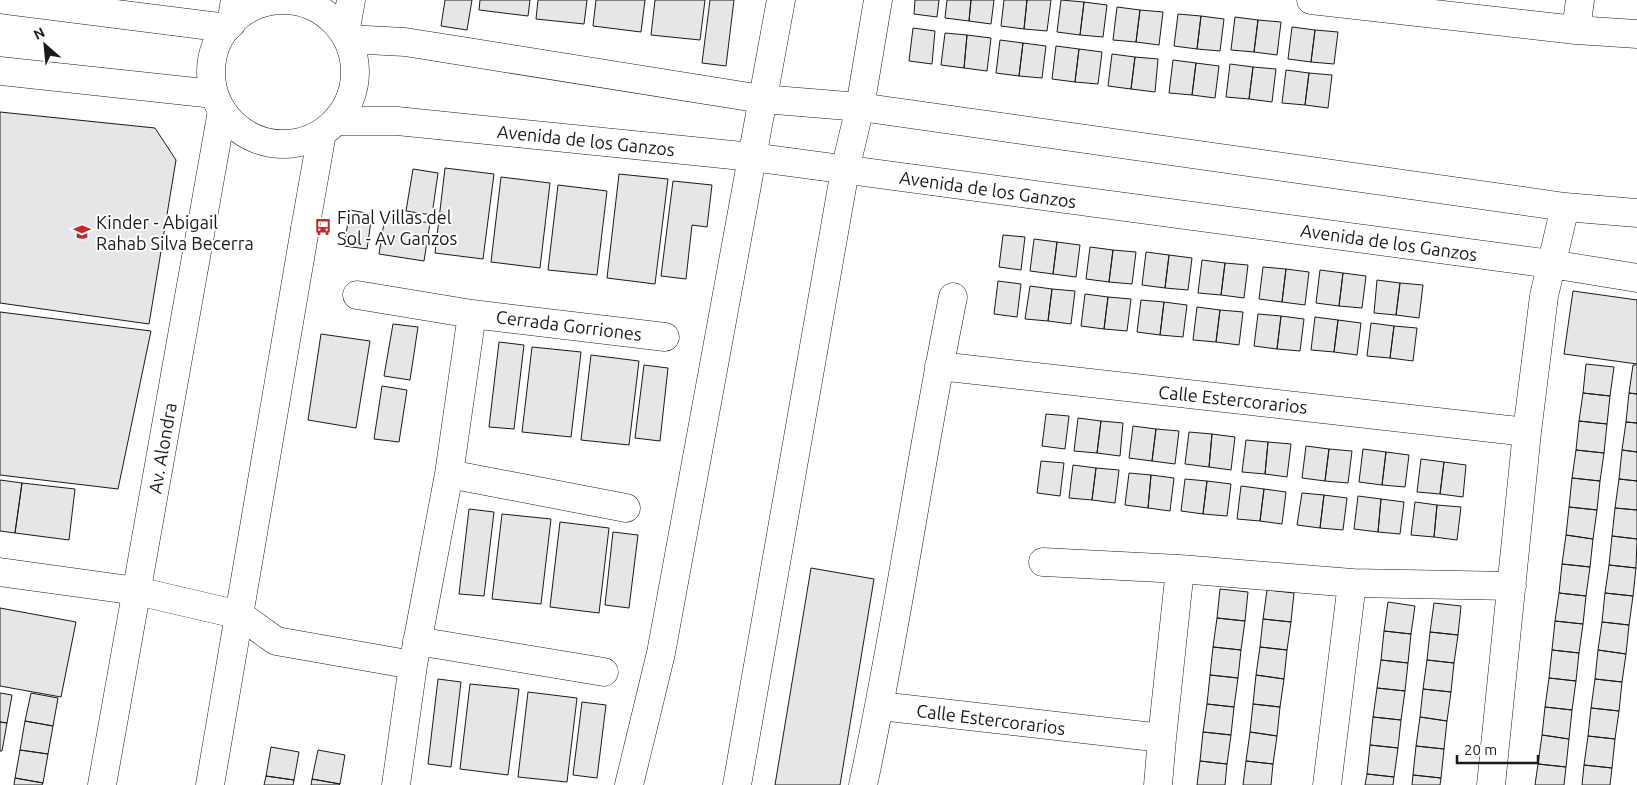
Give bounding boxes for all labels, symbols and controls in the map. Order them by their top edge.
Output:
north arrow [20,20,70,70]
text: N [31,24,47,43]
street label: Avenida de los Ganzos [496,121,676,159]
street label: Avenida de los Ganzos [898,167,1078,211]
place label: Final Villas del Sol - Av Ganzos [337,207,458,248]
place label: Kinder - Abigail Rahab Silva Becerra [96,212,254,253]
bus stop icon: Final Villas del Sol - Av Ganzos [313,217,333,237]
street label: Avenida de los Ganzos [1299,220,1479,264]
school or university icon: Kinder - Abigail Rahab Silva Becerra [72,222,92,242]
street label: Cerrada Gorriones [495,306,643,344]
street label: Calle Estercorarios [1157,381,1309,417]
street label: Av. Alondra [144,401,180,495]
street label: Calle Estercorarios [915,700,1067,738]
scale bar [1457,732,1538,764]
text: 20 m [1464,741,1497,758]

